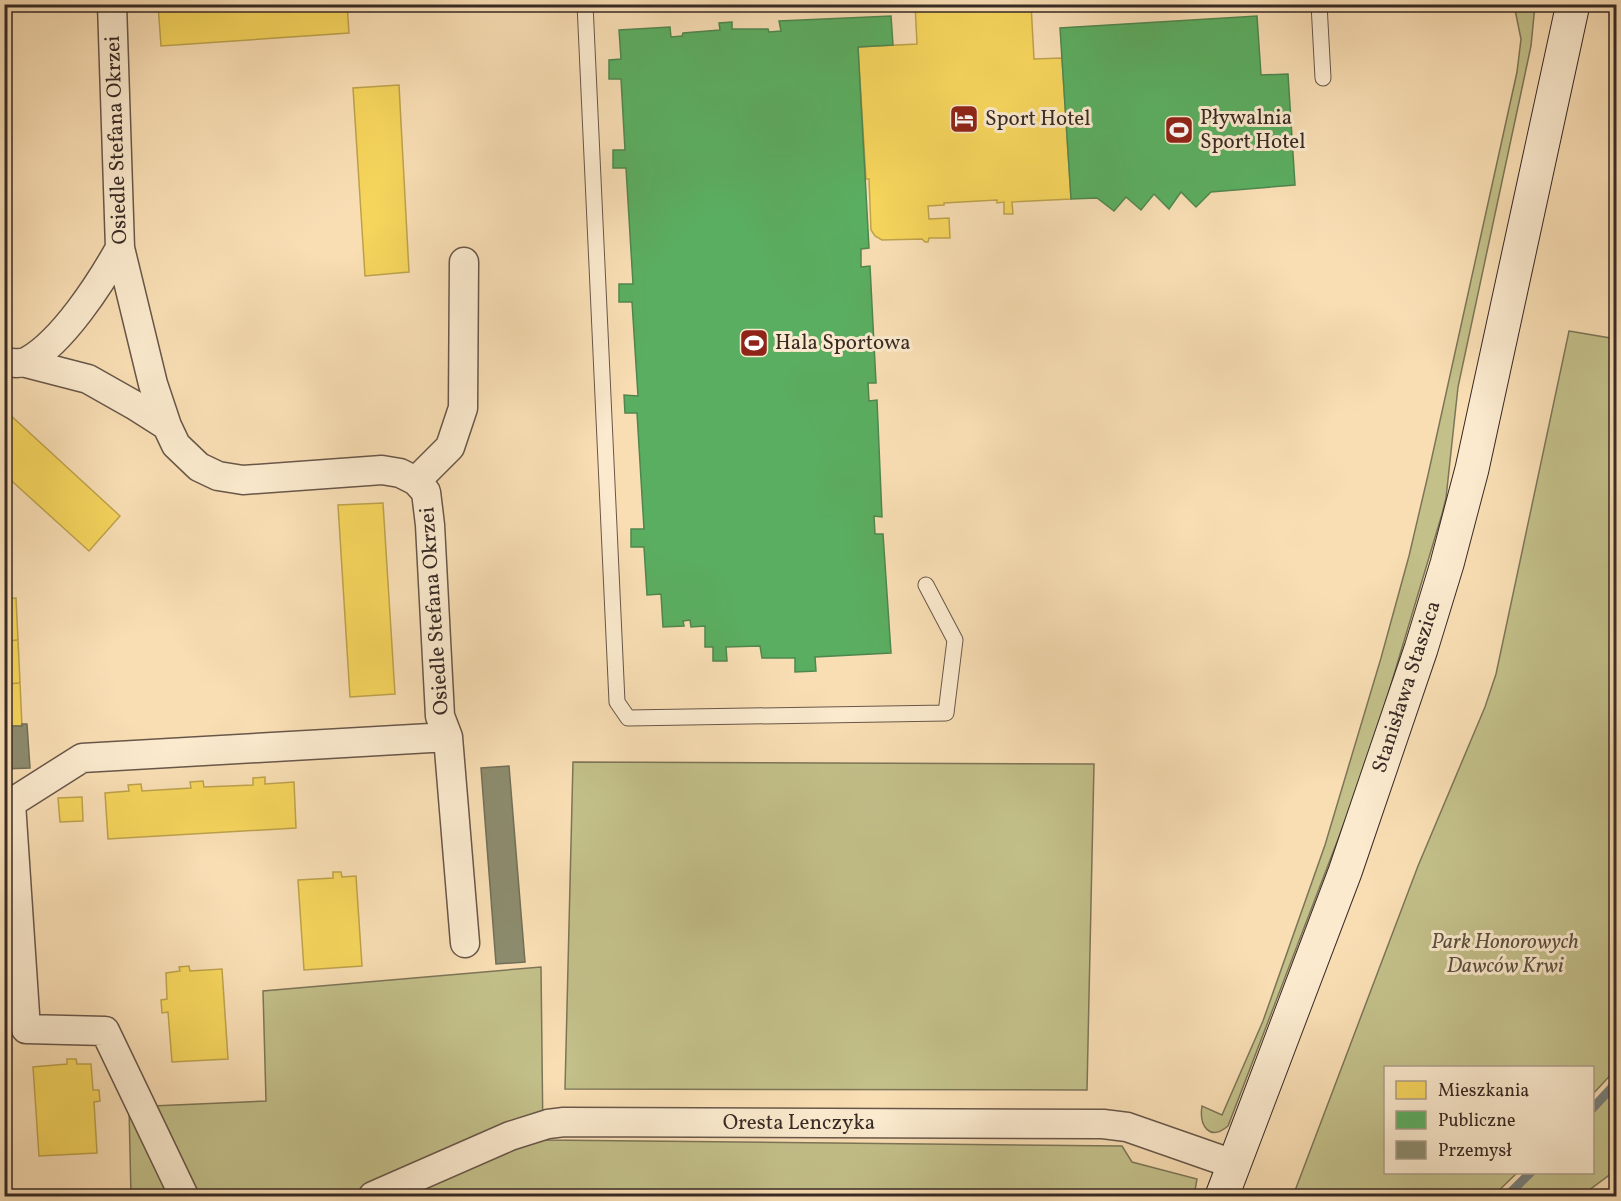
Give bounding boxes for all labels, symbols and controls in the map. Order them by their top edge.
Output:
street label: Osiedle Stefana Okrzei [99,35,135,245]
hotel icon: Sport Hotel [948,103,980,135]
place label: Pływalnia Sport Hotel [1200,104,1306,157]
place label: Sport Hotel [985,105,1091,134]
sports icon: Pływalnia Sport Hotel [1163,114,1195,146]
sports icon: Hala Sportowa [738,327,770,359]
place label: Hala Sportowa [775,329,911,358]
street label: Osiedle Stefana Okrzei [413,506,457,716]
street label: Stanisława Staszica [1365,597,1449,777]
park label: Park Honorowych Dawców Krwi [1431,928,1579,981]
legend [1384,1066,1594,1174]
text: Mieszkania [1438,1079,1529,1104]
street label: Oresta Lenczyka [723,1109,875,1138]
text: Publiczne [1438,1109,1515,1134]
text: Przemysł [1438,1139,1512,1164]

